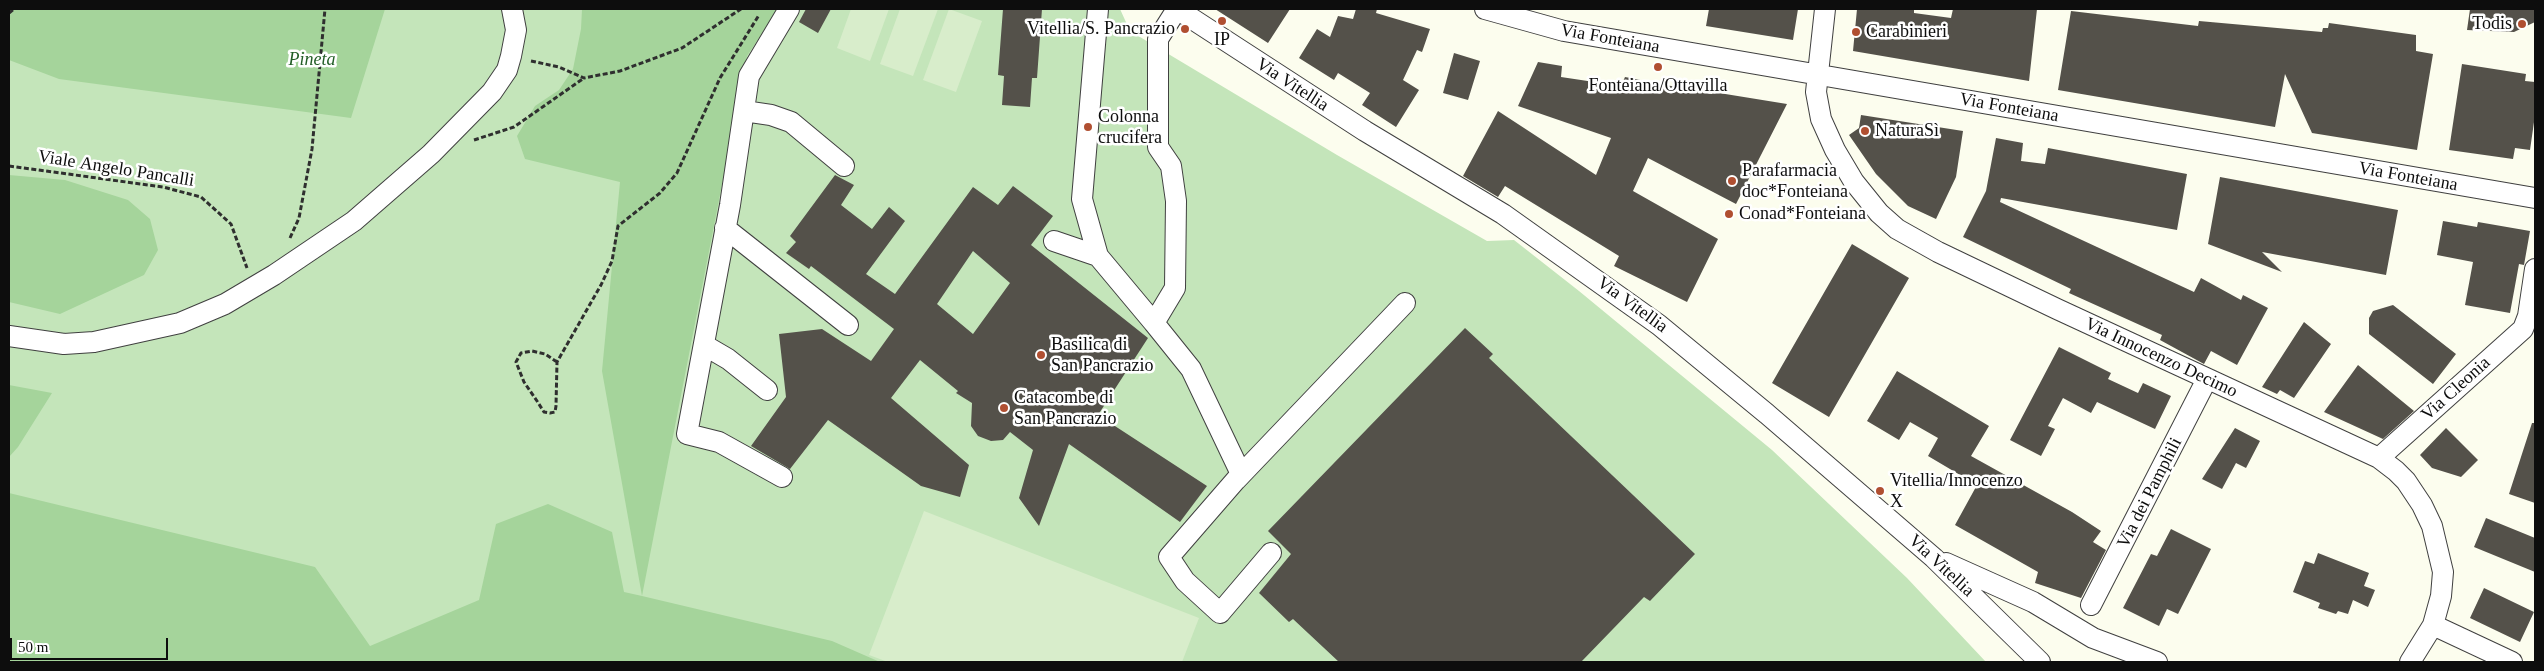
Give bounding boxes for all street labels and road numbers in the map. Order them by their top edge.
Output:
street label: Via Fonteiana [1559,20,1661,58]
street label: Via Vitellia [1252,54,1332,116]
street label: Via Fonteiana [1958,89,2060,127]
street label: Viale Angelo Pancalli [36,146,196,192]
street label: Via Fonteiana [2357,158,2459,196]
street label: Via Vitellia [1592,272,1672,338]
street label: Via Innocenzo Decimo [2081,313,2241,403]
street label: Via Cleonia [2417,352,2495,426]
street label: Via dei Pamphili [2113,434,2187,552]
street label: Via Vitellia [1904,530,1978,602]

